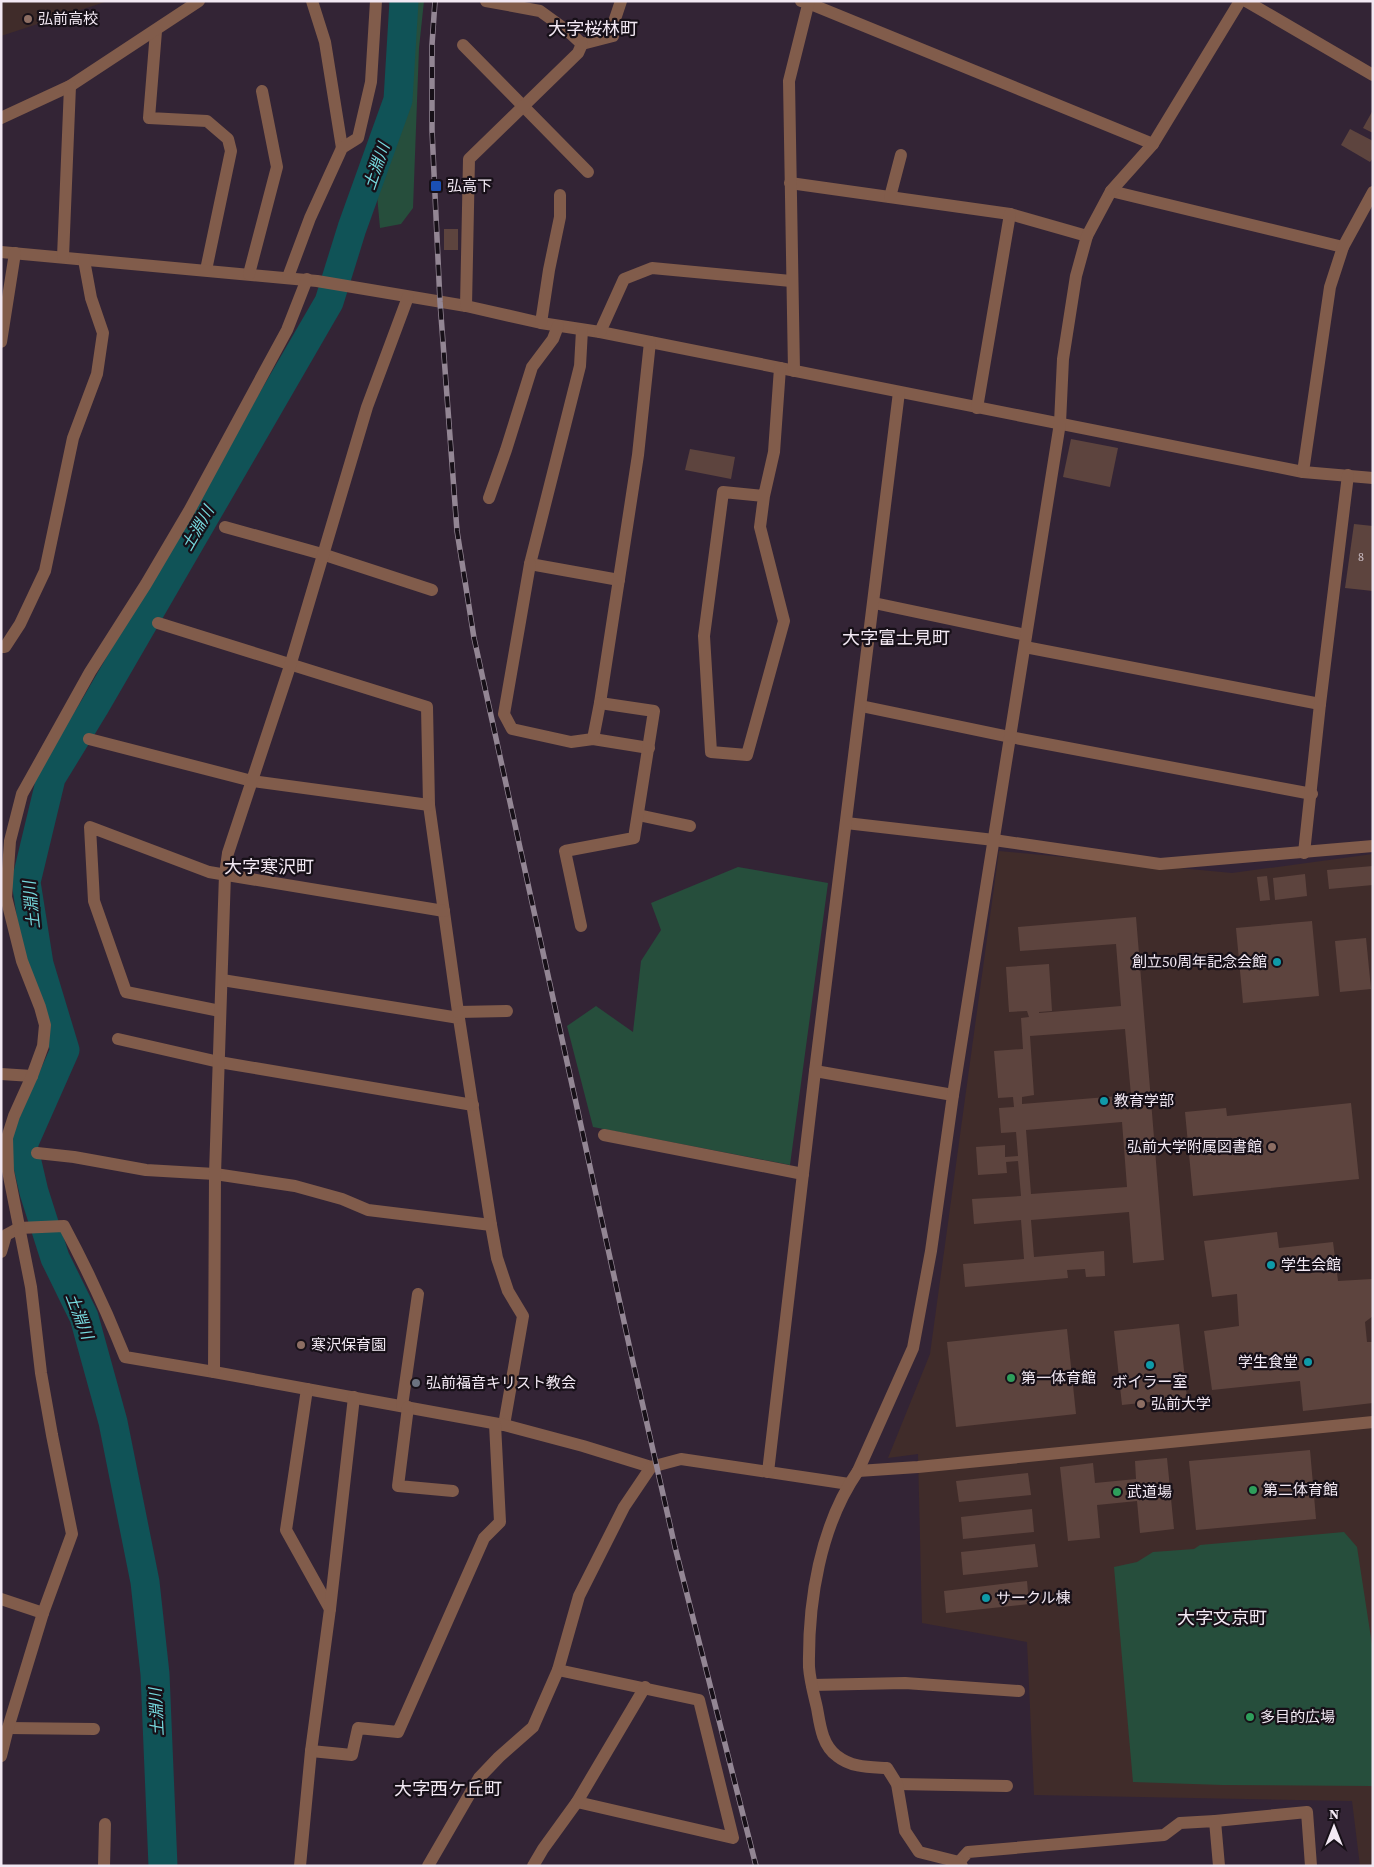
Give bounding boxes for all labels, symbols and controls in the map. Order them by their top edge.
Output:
place label: 弘前高校 [38,8,98,29]
marker: 弘前高校 [22,13,34,25]
district label: 大字桜林町 [548,16,638,41]
water label: 土淵川 [358,138,395,192]
place label: 弘高下 [447,175,492,196]
marker: 弘高下 [429,179,443,193]
water label: 土淵川 [175,500,220,554]
house number: 8 [1358,549,1364,565]
district label: 大字富士見町 [842,625,950,650]
district label: 大字寒沢町 [224,854,314,879]
water label: 土淵川 [17,878,44,930]
place label: 創立50周年記念会館 [1132,951,1267,972]
marker: 創立50周年記念会館 [1271,956,1283,968]
place label: 教育学部 [1114,1090,1174,1111]
marker: 教育学部 [1098,1095,1110,1107]
place label: 弘前大学附属図書館 [1127,1136,1262,1157]
marker: 弘前大学附属図書館 [1266,1141,1278,1153]
place label: 学生会館 [1281,1254,1341,1275]
marker: 学生会館 [1265,1259,1277,1271]
water label: 土淵川 [61,1290,100,1344]
place label: 寒沢保育園 [311,1334,386,1355]
marker: 寒沢保育園 [295,1339,307,1351]
place label: 学生食堂 [1238,1351,1298,1372]
marker: 学生食堂 [1302,1356,1314,1368]
marker: ボイラー室 [1144,1359,1156,1371]
place label: 第一体育館 [1021,1367,1096,1388]
place label: ボイラー室 [1112,1371,1188,1392]
place label: 弘前福音キリスト教会 [426,1372,576,1393]
marker: 第一体育館 [1005,1372,1017,1384]
marker: 弘前福音キリスト教会 [410,1377,422,1389]
place label: 弘前大学 [1151,1393,1211,1414]
marker: 弘前大学 [1135,1398,1147,1410]
place label: 第二体育館 [1263,1479,1338,1500]
place label: 武道場 [1127,1481,1172,1502]
marker: 第二体育館 [1247,1484,1259,1496]
marker: 武道場 [1111,1486,1123,1498]
place label: サークル棟 [996,1587,1071,1608]
marker: サークル棟 [980,1592,992,1604]
district label: 大字文京町 [1177,1605,1267,1630]
water label: 土淵川 [144,1685,168,1737]
place label: 多目的広場 [1260,1706,1335,1727]
marker: 多目的広場 [1244,1711,1256,1723]
district label: 大字西ケ丘町 [394,1776,502,1801]
north arrow [1309,1802,1359,1852]
text: N [1329,1804,1339,1824]

